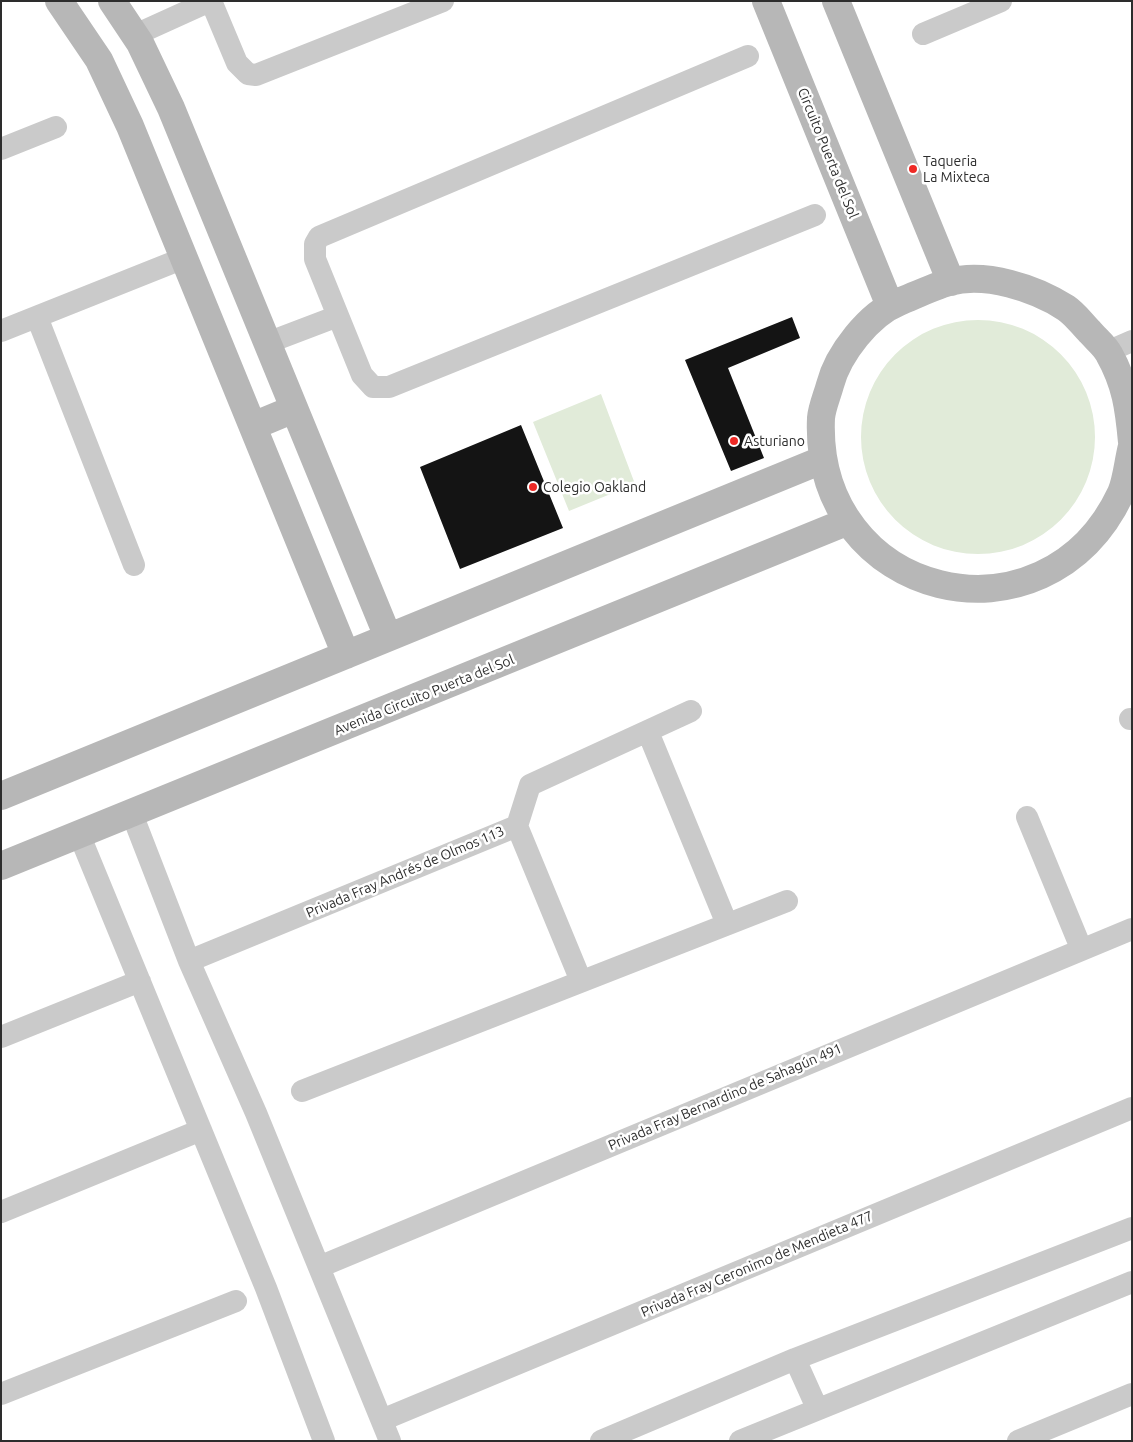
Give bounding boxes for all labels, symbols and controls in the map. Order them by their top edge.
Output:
street label: Circuito Puerta del Sol [794,85,862,221]
place label: Taqueria La Mixteca [923,153,990,186]
marker: Taqueria La Mixteca [907,163,919,175]
place label: Asturiano [744,433,805,449]
marker: Asturiano [728,435,740,447]
place label: Colegio Oakland [543,479,646,495]
marker: Colegio Oakland [527,481,539,493]
street label: Avenida Circuito Puerta del Sol [331,651,517,739]
street label: Privada Fray Andrés de Olmos 113 [303,823,507,921]
street label: Privada Fray Bernardino de Sahagún 491 [606,1040,844,1154]
street label: Privada Fray Geronimo de Mendieta 477 [638,1207,876,1321]

